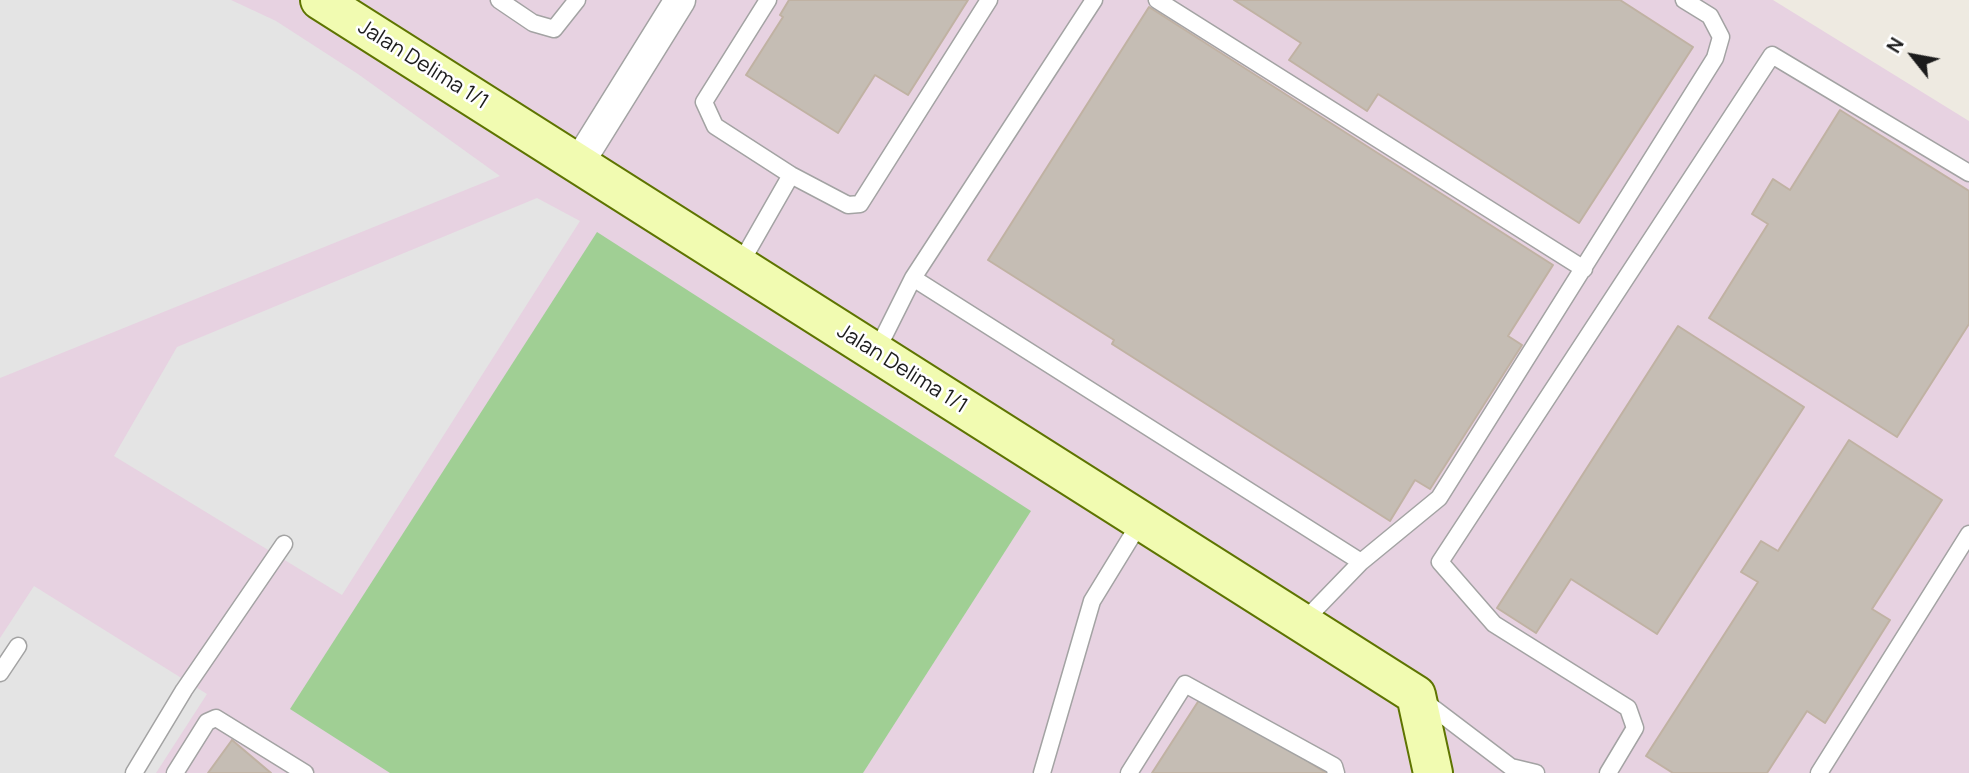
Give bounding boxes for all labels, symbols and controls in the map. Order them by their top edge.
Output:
street label: Jalan Delima 1/1 [353,15,493,115]
north arrow [1878,21,1948,91]
text: N [1880,33,1910,58]
street label: Jalan Delima 1/1 [832,319,972,419]

